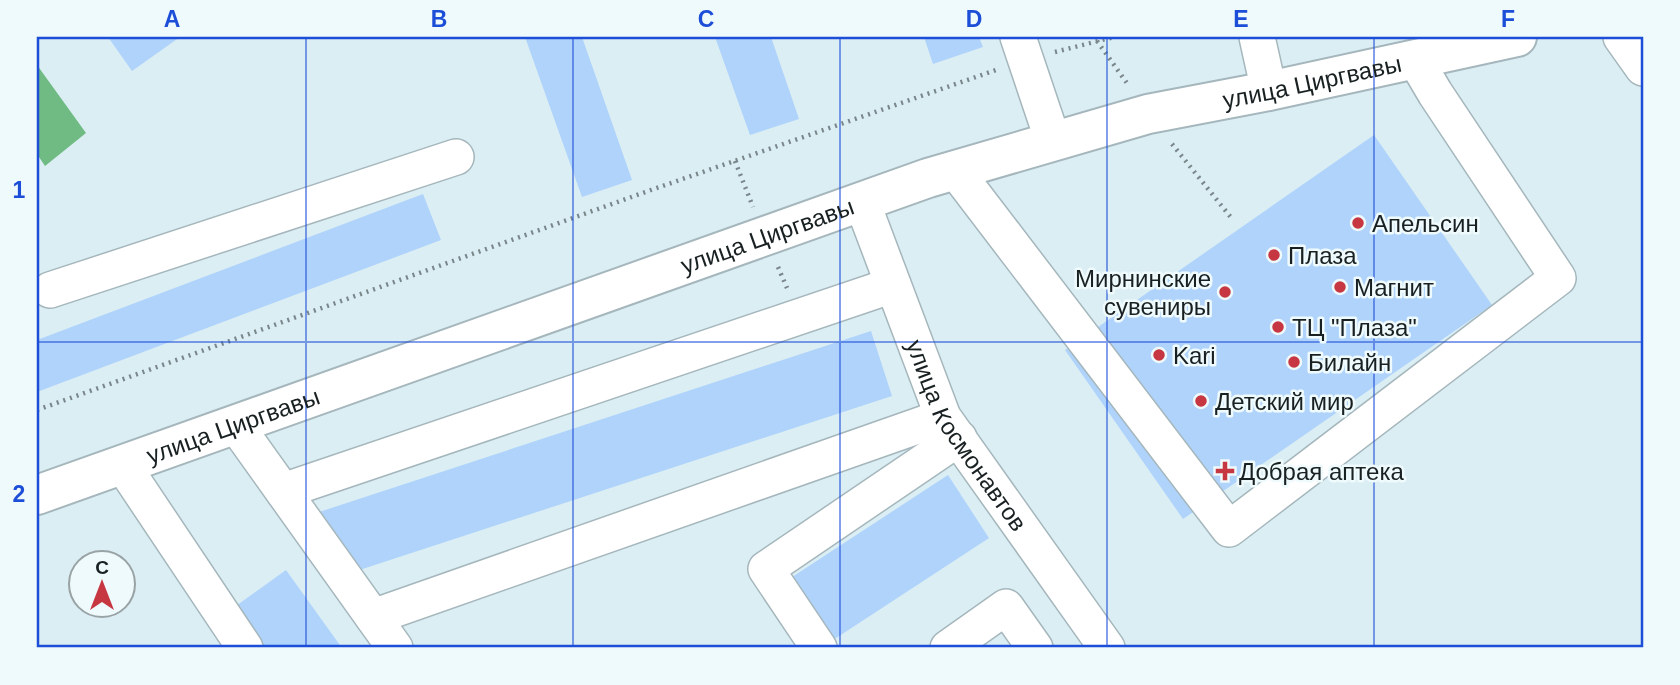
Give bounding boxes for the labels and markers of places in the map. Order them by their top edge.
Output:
place label: Апельсин [1372,210,1479,237]
marker: Апельсин [1350,215,1366,231]
place label: Плаза [1288,242,1357,269]
marker: Плаза [1266,247,1282,263]
place label: Мирнинские сувениры [1075,265,1211,320]
place label: Магнит [1354,274,1434,301]
marker: Магнит [1332,279,1348,295]
marker: Мирнинские сувениры [1217,284,1233,300]
place label: ТЦ "Плаза" [1292,314,1417,341]
marker: ТЦ "Плаза" [1270,319,1286,335]
place label: Kari [1173,342,1216,369]
marker: Kari [1151,347,1167,363]
place label: Билайн [1308,349,1391,376]
marker: Билайн [1286,354,1302,370]
place label: Детский мир [1215,388,1354,415]
marker: Детский мир [1193,393,1209,409]
place label: Добрая аптека [1239,458,1404,485]
marker: Добрая аптека [1217,463,1233,479]

